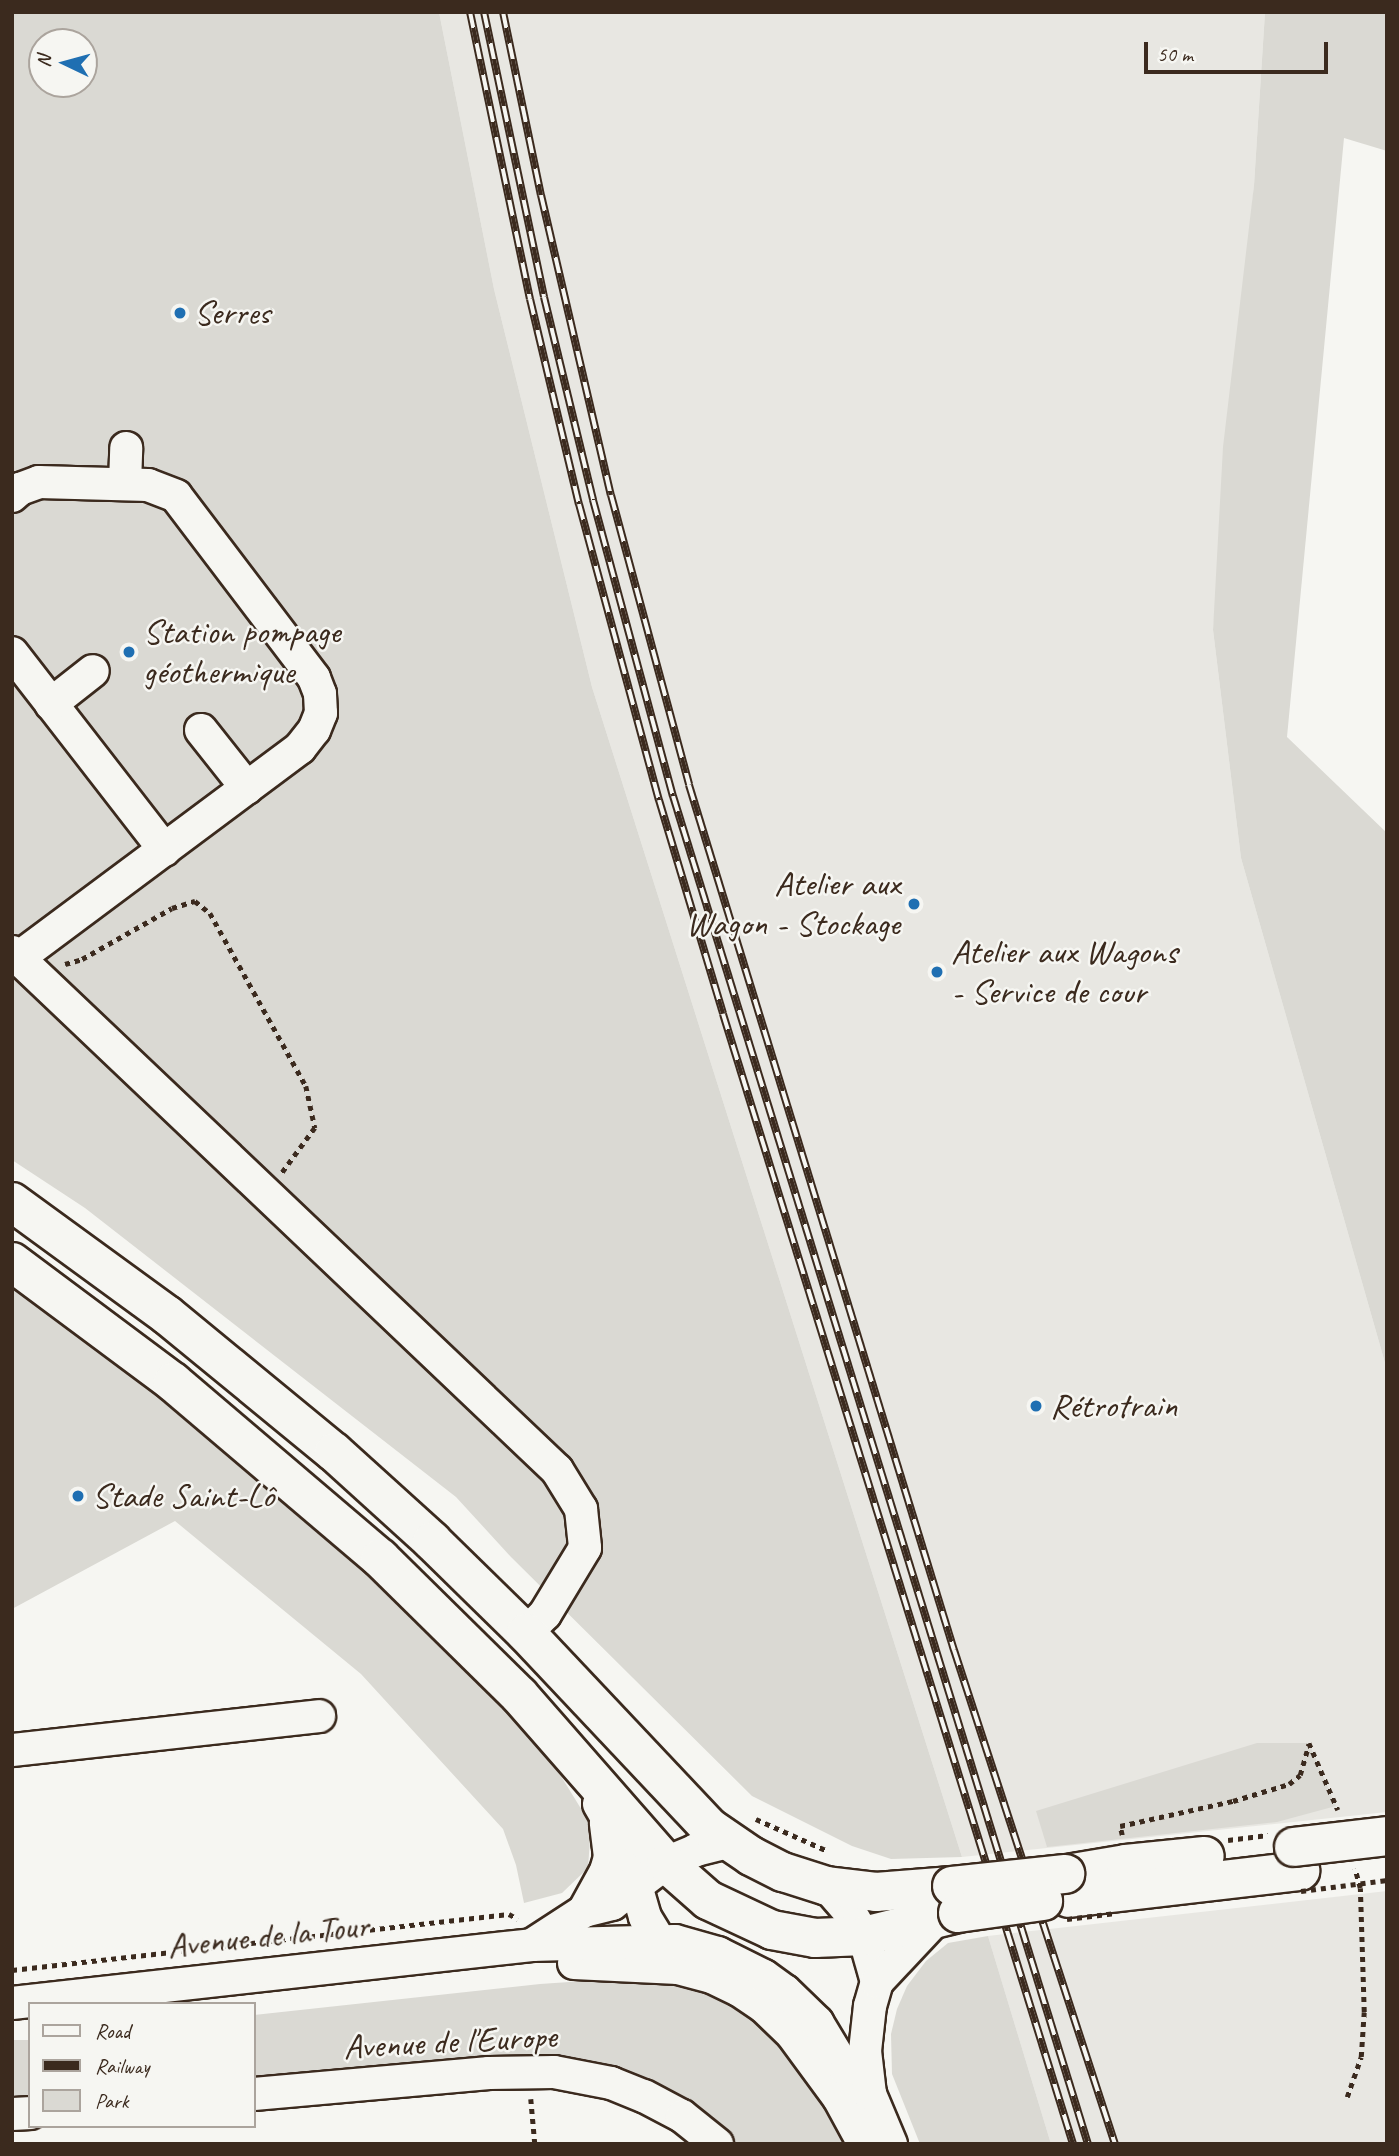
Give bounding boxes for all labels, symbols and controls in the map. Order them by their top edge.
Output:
north arrow [28,28,98,98]
scale bar [1147,28,1331,72]
text: 50 m [1157,41,1193,67]
text: N [32,54,57,68]
place label: Serres [194,292,270,334]
marker: Serres [172,305,188,321]
place label: Station pompage géothermique [143,611,340,693]
marker: Station pompage géothermique [121,644,137,660]
place label: Atelier aux Wagon - Stockage [686,863,900,945]
marker: Atelier aux Wagon - Stockage [906,896,922,912]
place label: Atelier aux Wagons - Service de cour [951,931,1178,1013]
marker: Atelier aux Wagons - Service de cour [929,964,945,980]
place label: Rétrotrain [1050,1385,1177,1427]
marker: Rétrotrain [1028,1398,1044,1414]
place label: Stade Saint-Lô [92,1475,275,1517]
marker: Stade Saint-Lô [70,1488,86,1504]
street label: Avenue de la Tour [165,1905,371,1967]
legend [28,2002,256,2128]
street label: Avenue de l'Europe [342,2015,558,2069]
text: Road [95,2018,130,2044]
text: Railway [95,2053,149,2079]
text: Park [95,2088,128,2114]

